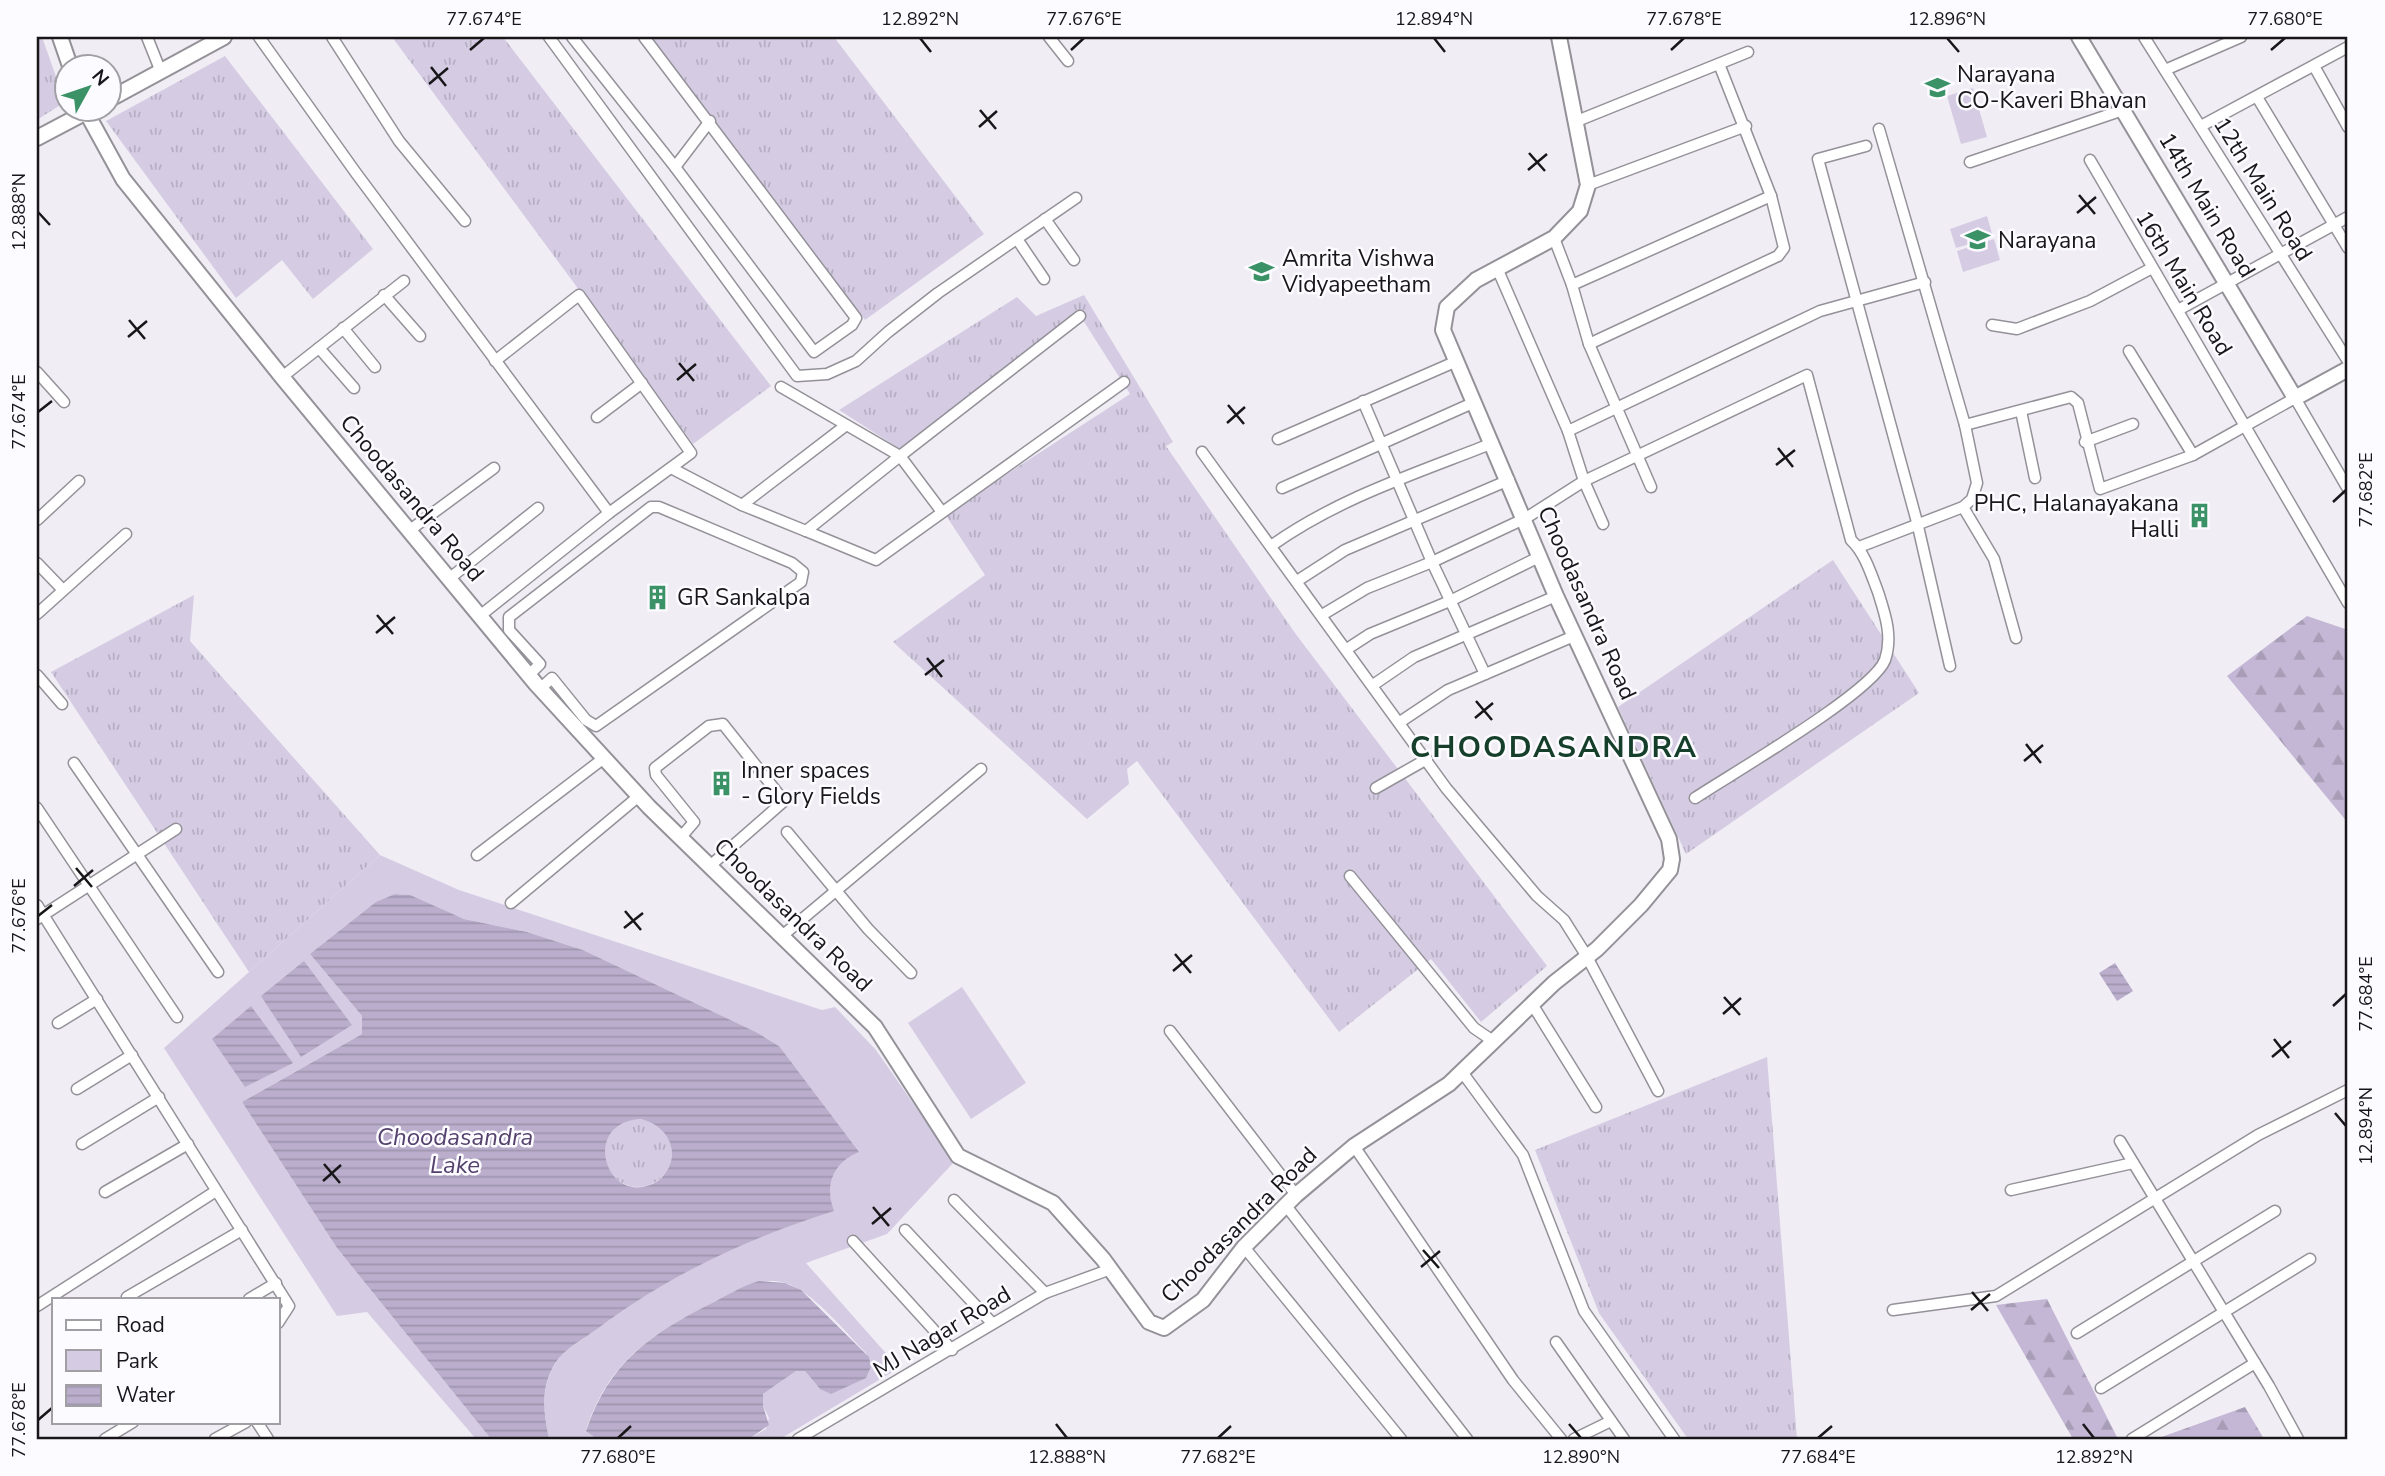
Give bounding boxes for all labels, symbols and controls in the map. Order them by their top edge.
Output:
text: 77.674°E [446,7,522,31]
text: 12.892°N [881,7,959,31]
text: 77.676°E [1046,7,1122,31]
text: 12.894°N [1395,7,1473,31]
text: 77.678°E [1646,7,1722,31]
text: 12.896°N [1908,7,1986,31]
text: 77.680°E [2247,7,2323,31]
north arrow [52,52,122,122]
place label: Narayana CO-Kaveri Bhavan [1957,59,2147,116]
text: N [86,64,115,92]
school or university icon: Narayana CO-Kaveri Bhavan [1923,73,1951,101]
street label: 12th Main Road [2206,111,2320,267]
street label: 14th Main Road [2151,127,2263,283]
text: 12.888°N [7,173,31,251]
street label: 16th Main Road [2128,205,2240,361]
place label: Narayana [1998,225,2096,256]
school or university icon: Narayana [1964,226,1992,254]
place label: Amrita Vishwa Vidyapeetham [1281,243,1435,300]
school or university icon: Amrita Vishwa Vidyapeetham [1248,257,1276,285]
text: 77.674°E [7,374,31,450]
street label: Choodasandra Road [333,408,491,588]
text: 77.682°E [2354,452,2378,528]
place label: PHC, Halanayakana Halli [1974,488,2179,545]
street label: Choodasandra Road [1530,501,1644,705]
building icon: PHC, Halanayakana Halli [2185,502,2213,530]
place label: GR Sankalpa [677,582,810,613]
building icon: GR Sankalpa [643,583,671,611]
district label: CHOODASANDRA [1410,727,1698,768]
place label: Inner spaces - Glory Fields [741,755,881,812]
building icon: Inner spaces - Glory Fields [707,769,735,797]
street label: Choodasandra Road [707,831,879,999]
text: 77.676°E [7,878,31,954]
text: 77.684°E [2354,956,2378,1032]
text: 12.894°N [2354,1087,2378,1165]
water label: Choodasandra Lake [377,1121,533,1181]
street label: Choodasandra Road [1154,1140,1324,1310]
street label: MJ Nagar Road [867,1279,1017,1385]
legend [52,1298,280,1424]
text: Road [116,1311,165,1339]
text: Park [116,1347,158,1375]
text: Water [116,1381,175,1409]
text: 77.678°E [7,1382,31,1458]
text: 77.680°E [580,1445,656,1469]
text: 12.888°N [1028,1445,1106,1469]
text: 77.682°E [1180,1445,1256,1469]
text: 12.890°N [1542,1445,1620,1469]
text: 77.684°E [1780,1445,1856,1469]
text: 12.892°N [2055,1445,2133,1469]

